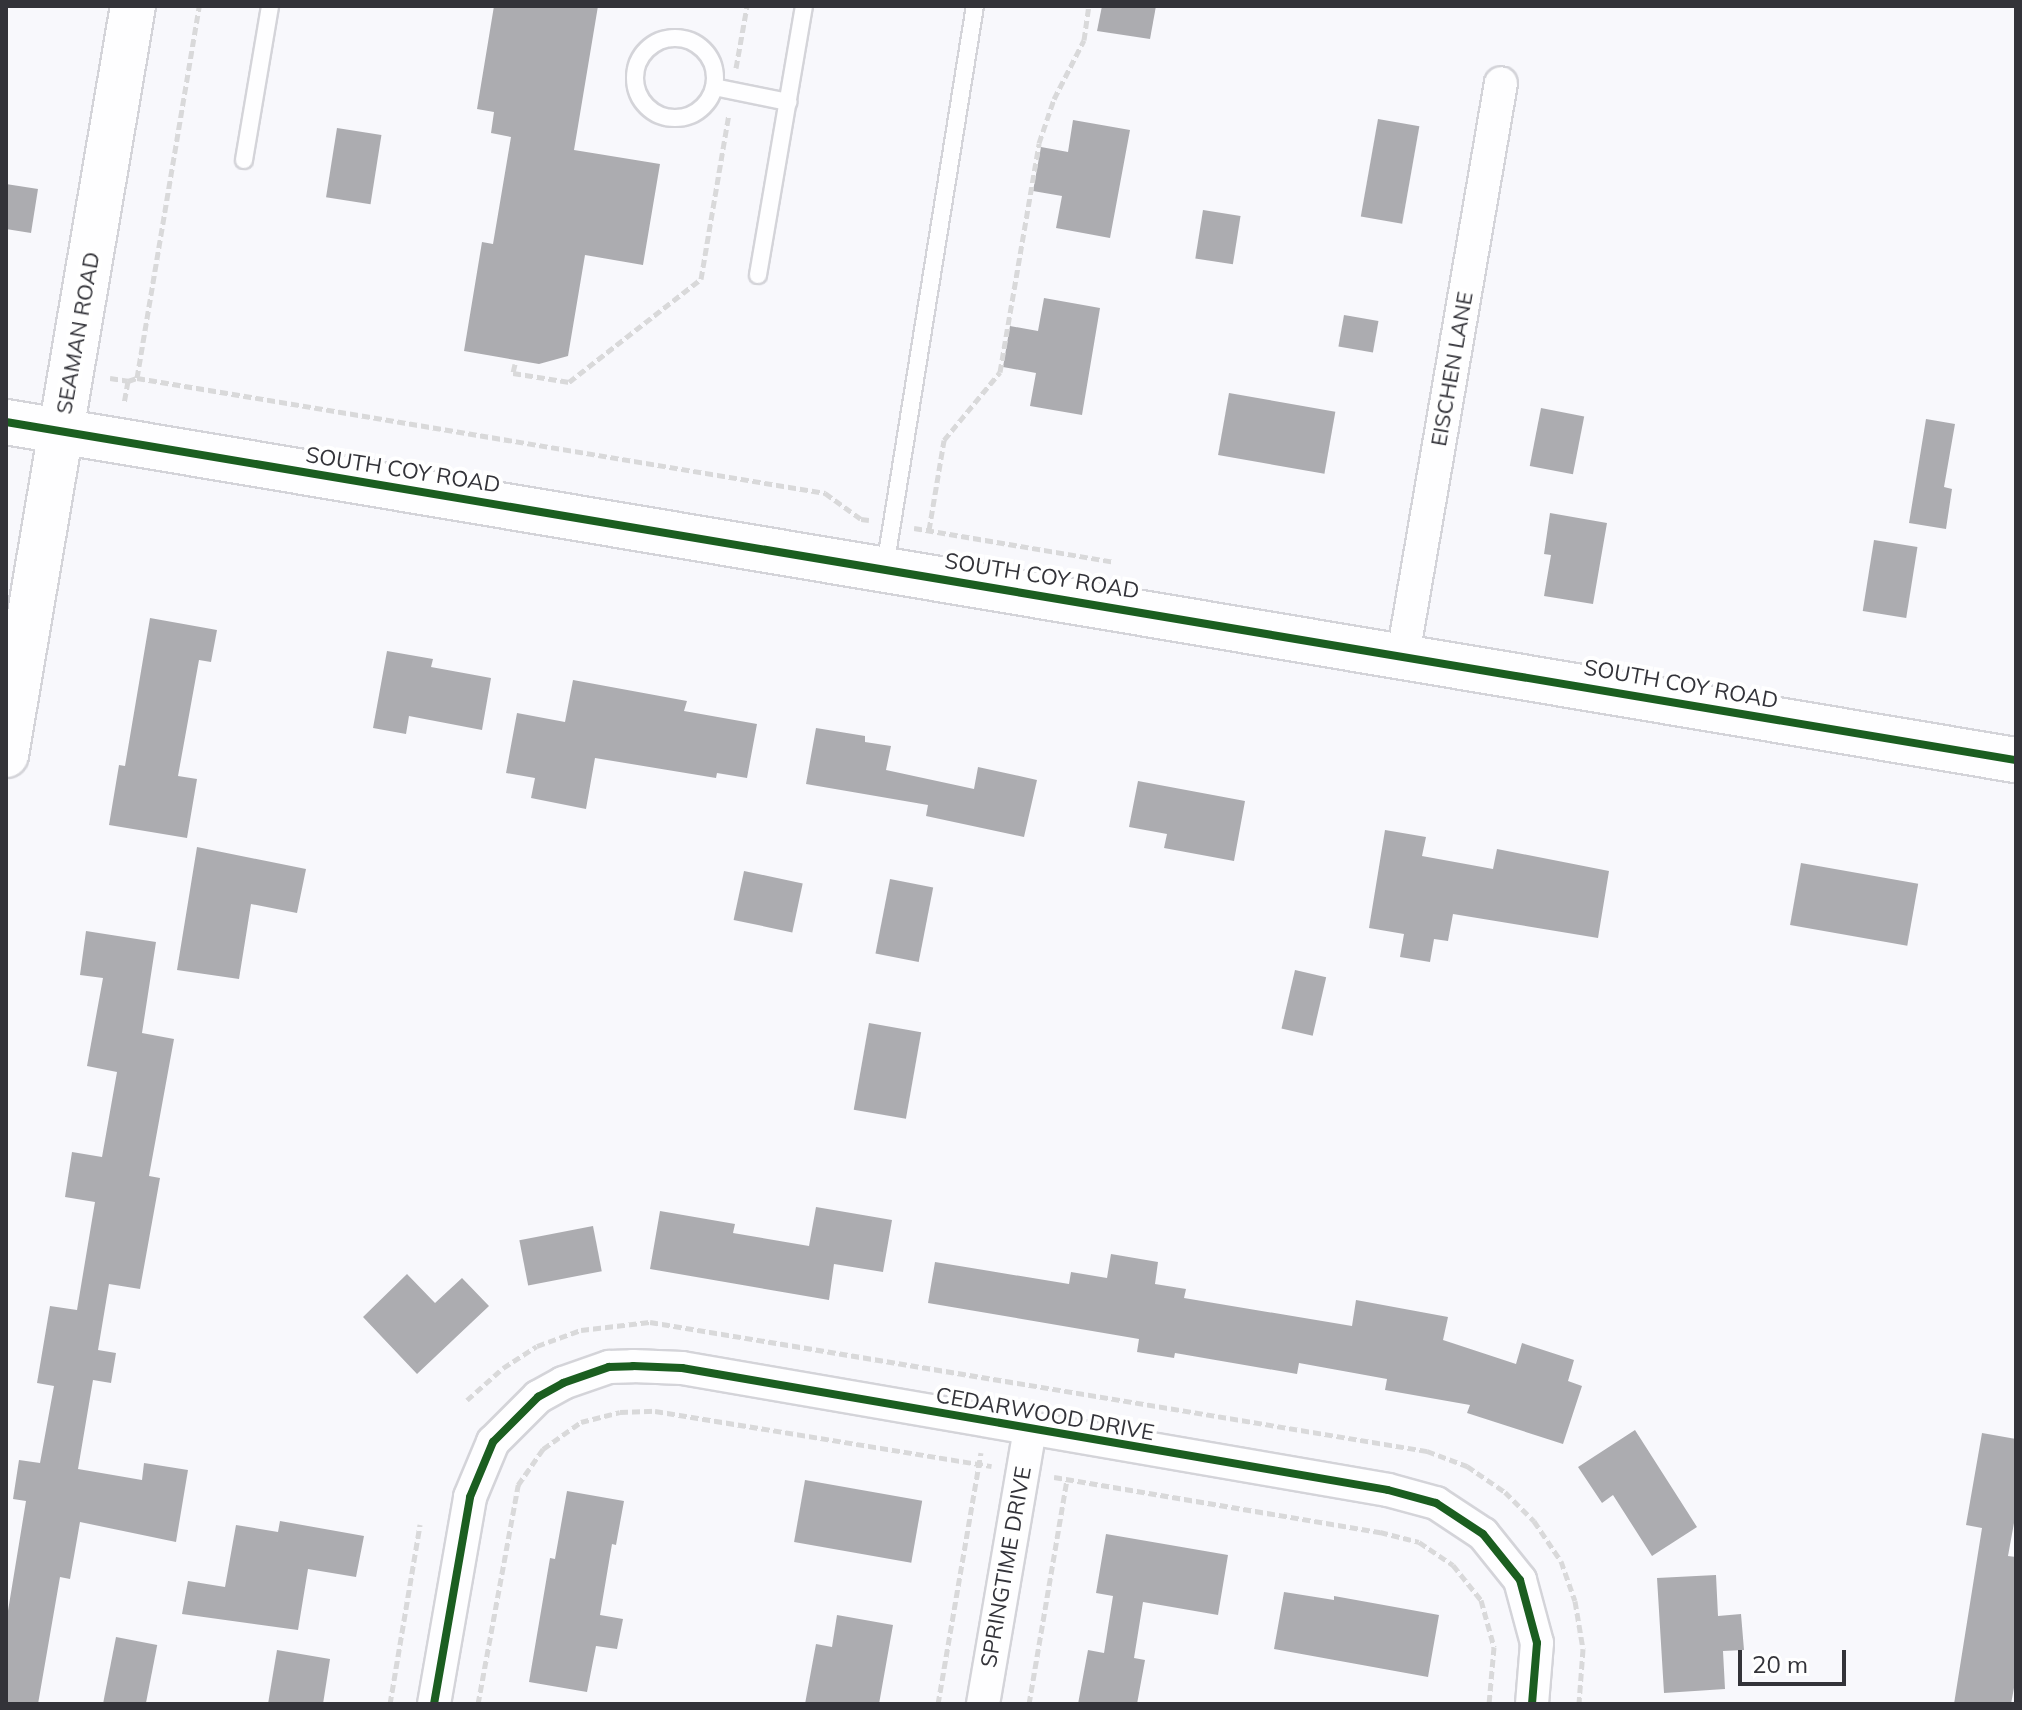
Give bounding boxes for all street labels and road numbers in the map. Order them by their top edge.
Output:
street label: SEAMAN ROAD [51,250,105,416]
street label: EISCHEN LANE [1425,290,1479,448]
street label: SOUTH COY ROAD [304,442,502,498]
street label: SOUTH COY ROAD [943,548,1141,604]
street label: SOUTH COY ROAD [1582,654,1780,714]
street label: CEDARWOOD DRIVE [934,1382,1156,1446]
street label: SPRINGTIME DRIVE [975,1465,1037,1669]

